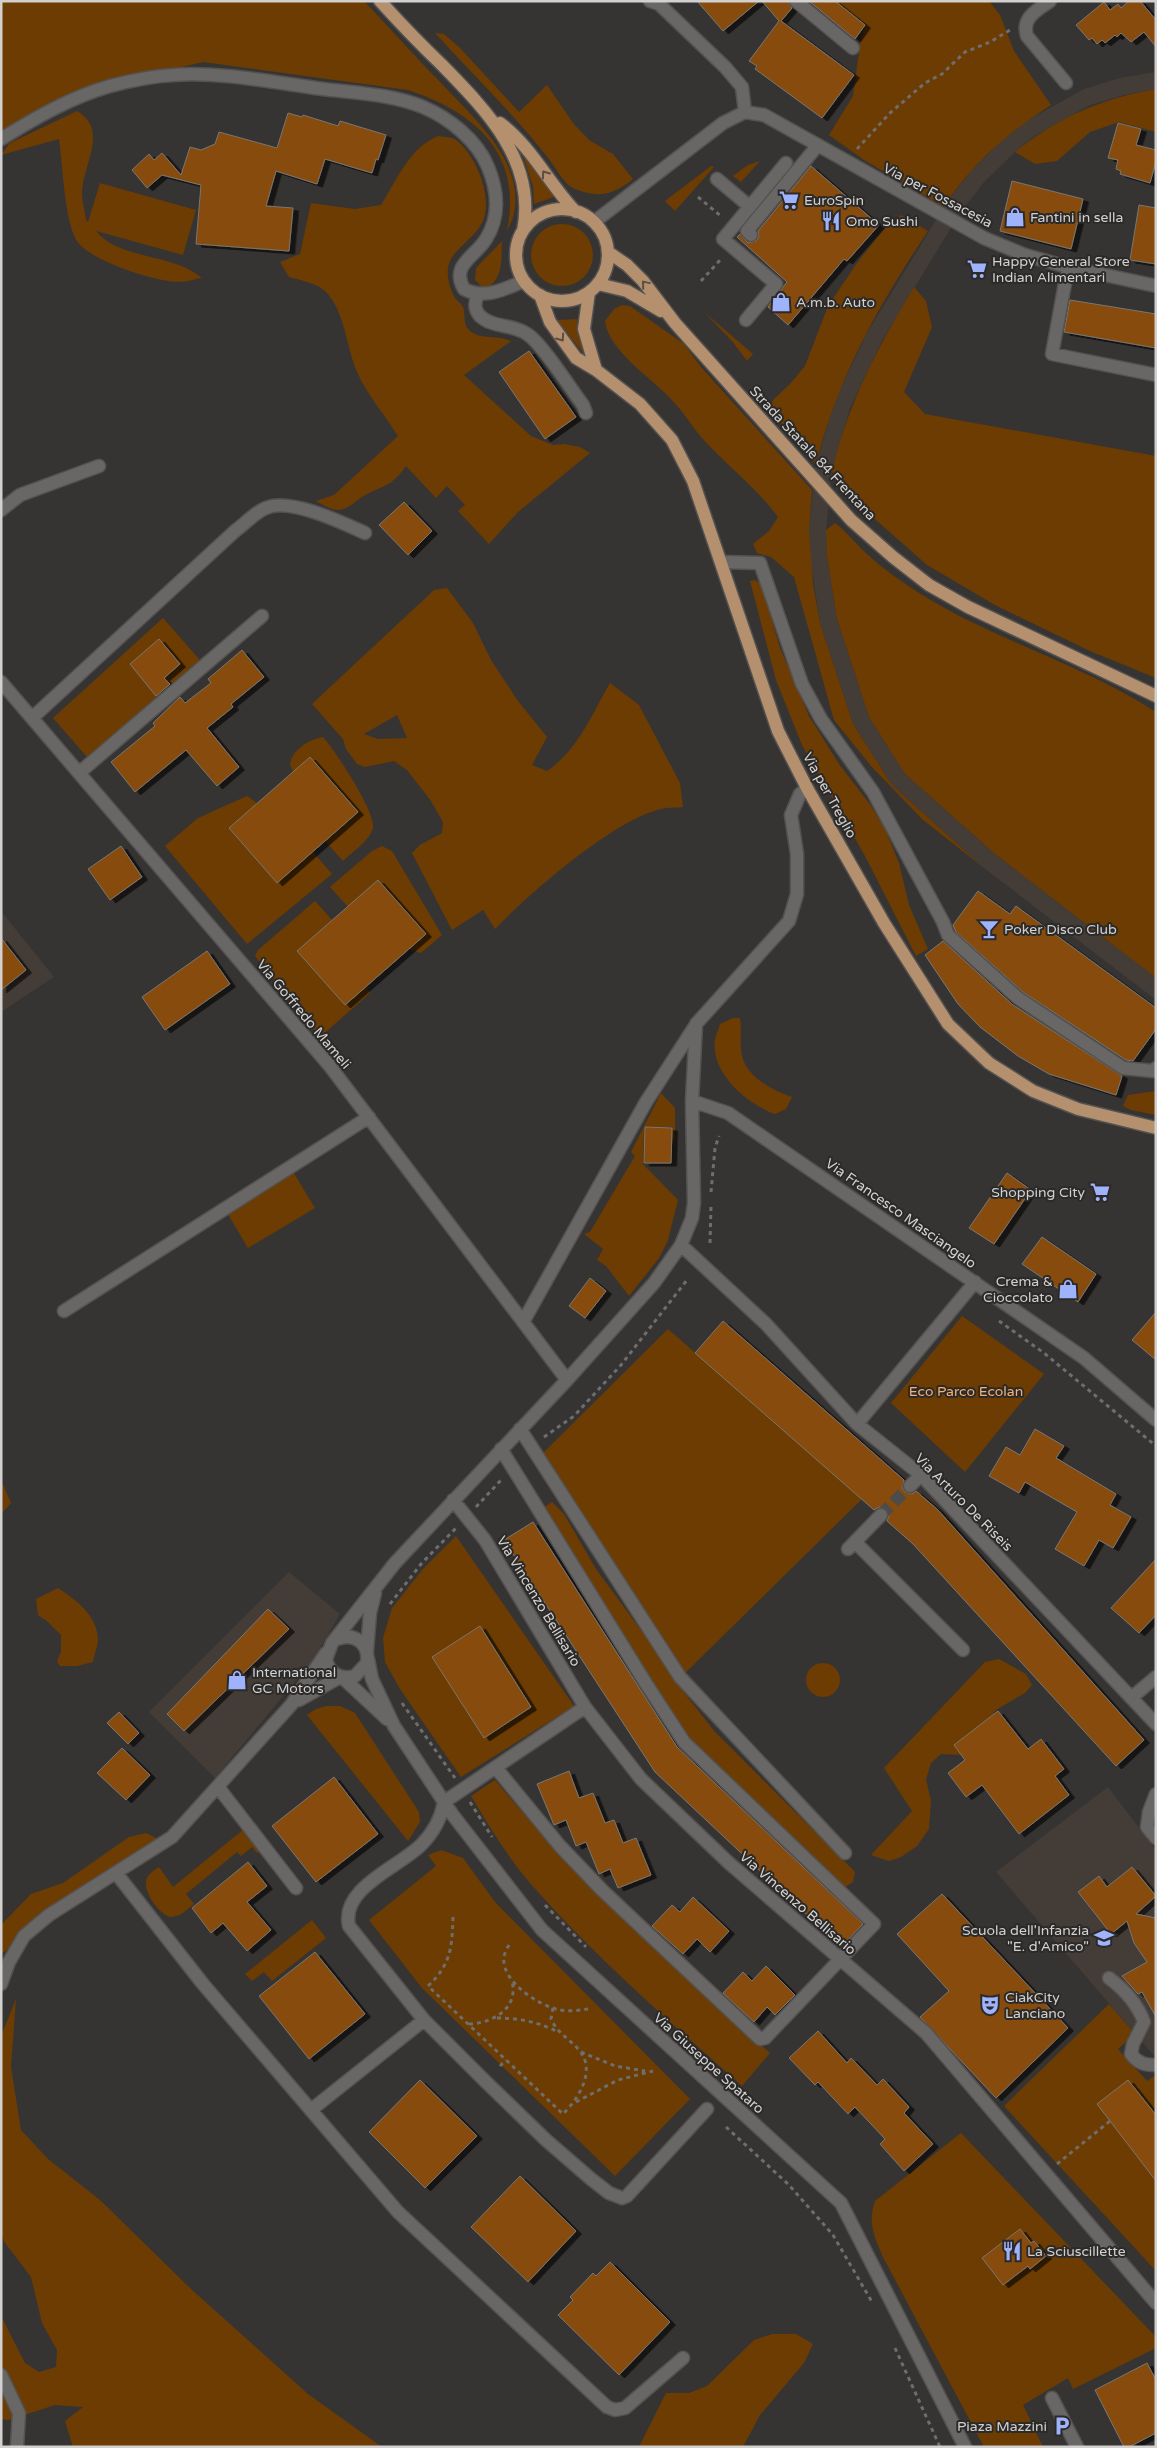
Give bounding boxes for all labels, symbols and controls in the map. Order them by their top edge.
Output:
street label: Via per Fossacesia [880,159,995,231]
one-way arrow [542,170,551,180]
supermarket icon: EuroSpin [778,189,800,211]
place label: EuroSpin [804,192,864,209]
shop icon: Fantini in sella [1004,206,1026,228]
place label: Fantini in sella [1030,209,1123,226]
restaurant icon: Omo Sushi [820,210,842,232]
place label: Omo Sushi [846,213,918,230]
place label: Happy General Store Indian Alimentari [992,253,1130,286]
supermarket icon: Happy General Store Indian Alimentari [966,258,988,280]
one-way arrow [642,281,651,290]
shop icon: A.m.b. Auto [770,291,792,313]
place label: A.m.b. Auto [796,294,875,311]
one-way arrow [555,332,564,342]
street label: Strada Statale 84 Frentana [746,383,879,524]
street label: Via per Treglio [799,749,860,841]
bar icon: Poker Disco Club [978,918,1000,940]
place label: Poker Disco Club [1004,921,1117,938]
street label: Via Goffredo Mameli [253,956,354,1073]
street label: Via Francesco Masciangelo [822,1155,979,1272]
supermarket icon: Shopping City [1089,1181,1111,1203]
place label: Shopping City [991,1184,1085,1201]
place label: Crema & Cioccolato [983,1273,1053,1306]
shop icon: Crema & Cioccolato [1057,1278,1079,1300]
park label: Eco Parco Ecolan [909,1383,1023,1400]
street label: Via Arturo De Riseis [911,1450,1016,1555]
street label: Via Vincenzo Bellisario [493,1533,584,1670]
place label: International GC Motors [252,1664,336,1697]
shop icon: International GC Motors [226,1669,248,1691]
street label: Via Vincenzo Bellisario [736,1848,860,1959]
place label: Scuola dell'Infanzia "E. d'Amico" [962,1922,1089,1955]
school or university icon: Scuola dell'Infanzia "E. d'Amico" [1093,1927,1115,1949]
place label: CiakCity Lanciano [1005,1989,1065,2022]
theatre icon: CiakCity Lanciano [979,1994,1001,2016]
street label: Via Giuseppe Spataro [650,2009,767,2118]
restaurant icon: La Sciuscillette [1001,2240,1023,2262]
place label: La Sciuscillette [1027,2243,1126,2260]
parking icon: Piaza Mazzini [1051,2415,1073,2437]
place label: Piaza Mazzini [957,2418,1047,2435]

